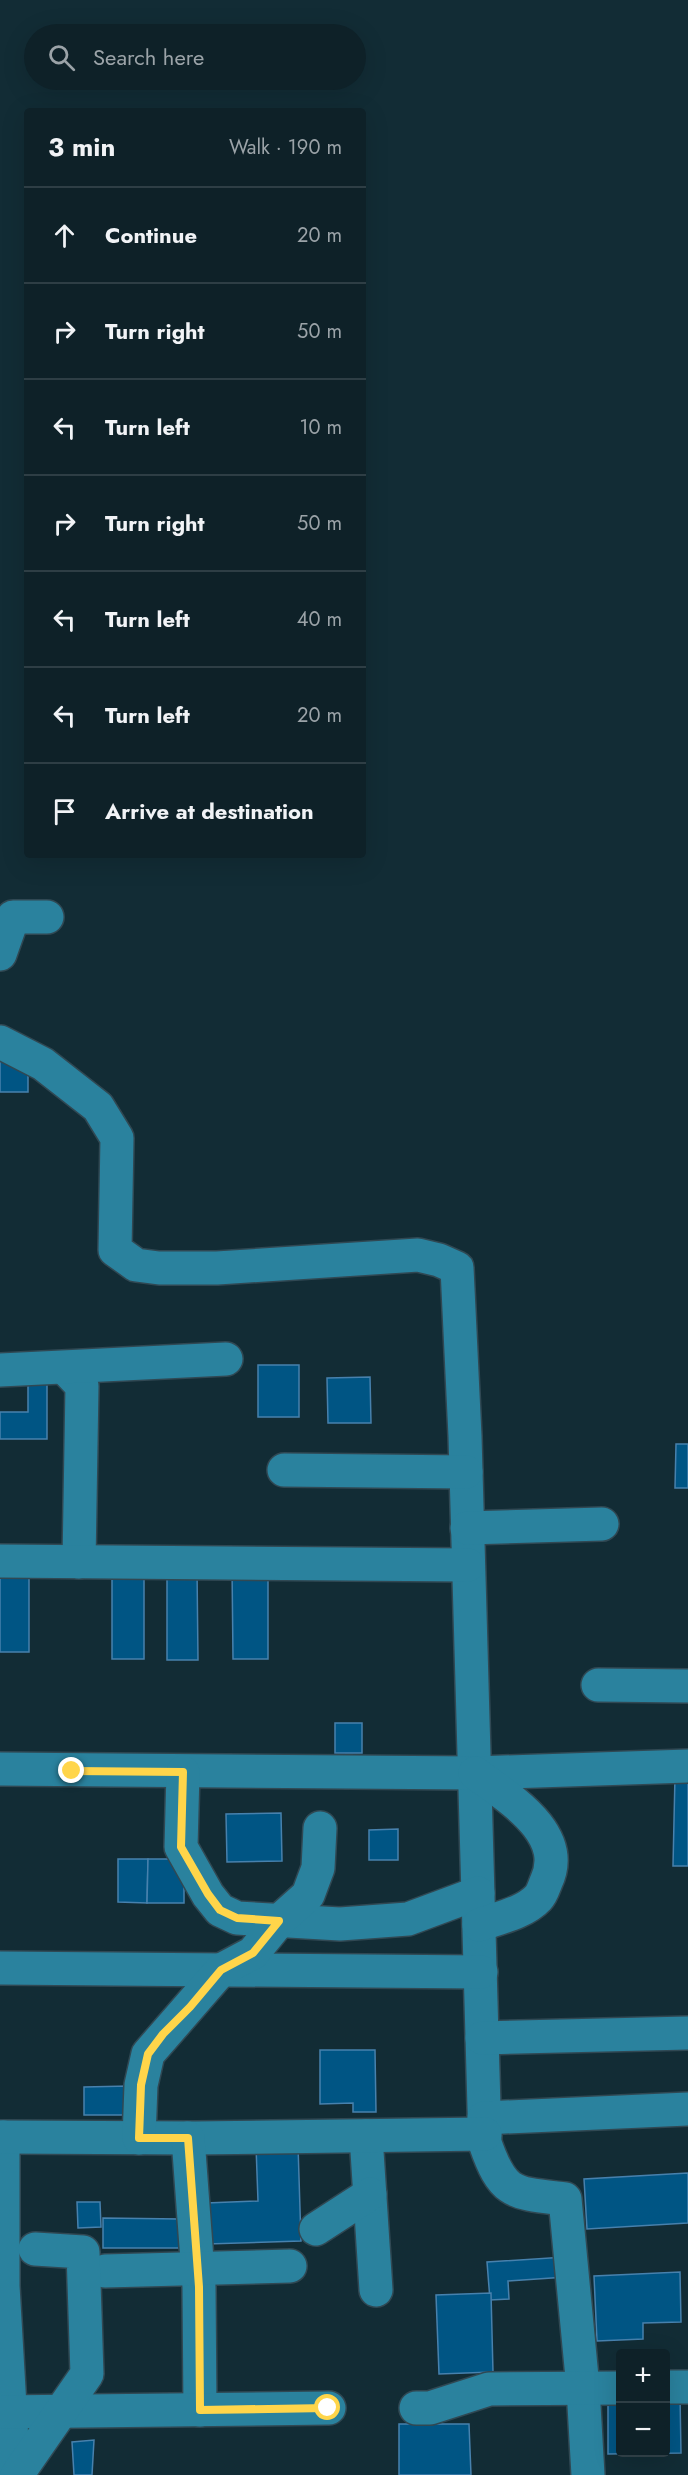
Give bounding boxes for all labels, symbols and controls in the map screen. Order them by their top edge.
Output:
search box [24,24,366,90]
icon: search [45,41,78,74]
text: Search here [93,41,204,73]
text: 3 min [48,128,115,166]
text: Walk · 190 m [229,133,342,162]
icon: ahead [48,219,81,252]
text: Continue [105,219,197,251]
text: 20 m [297,221,342,250]
icon: right [48,315,81,348]
text: Turn right [105,315,205,347]
text: 50 m [297,317,342,346]
icon: left [48,411,81,444]
text: Turn left [105,411,190,443]
text: 10 m [299,413,342,442]
icon: right [48,507,81,540]
text: Turn right [105,507,205,539]
text: 50 m [297,509,342,538]
icon: left [48,603,81,636]
text: Turn left [105,603,190,635]
text: 40 m [297,605,342,634]
icon: left [48,699,81,732]
text: Turn left [105,699,190,731]
text: 20 m [297,701,342,730]
icon: arrive [48,795,81,828]
text: Arrive at destination [105,795,314,827]
route end [58,1757,84,1783]
map controls [616,2349,670,2457]
button: + [616,2349,670,2403]
route start [314,2394,340,2420]
button: − [616,2403,670,2457]

